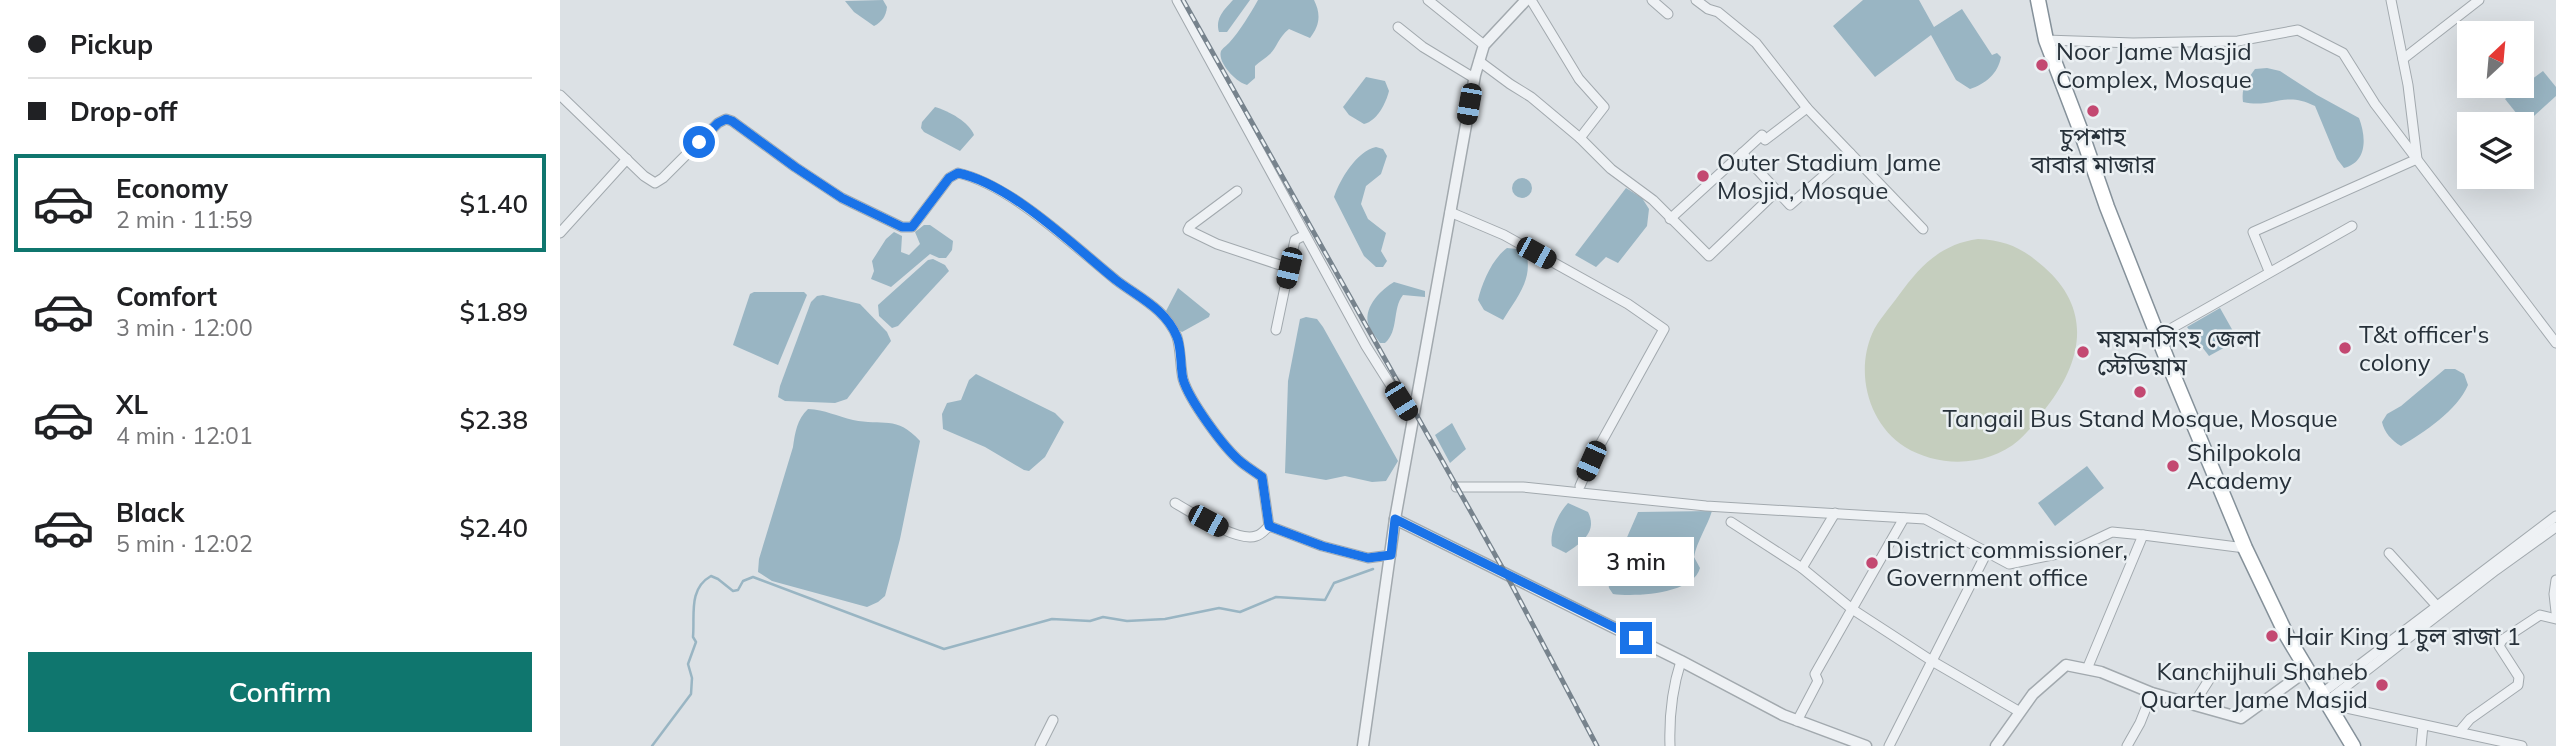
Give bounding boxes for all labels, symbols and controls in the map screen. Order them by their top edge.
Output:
north arrow [2457,21,2534,98]
map controls [2457,21,2534,189]
text: Pickup [70,28,153,61]
place label: Noor Jame Masjid Complex, Mosque [2056,36,2252,94]
marker: Noor Jame Masjid Complex, Mosque [2034,57,2050,73]
car [1456,81,1483,127]
text: Drop-off [70,95,177,128]
marker: চুপশাহ বাবার মাজার [2085,103,2101,119]
button: layers [2457,112,2534,189]
place label: চুপশাহ বাবার মাজার [2030,121,2156,179]
route start [683,126,715,158]
place label: Outer Stadium Jame Mosjid, Mosque [1717,147,1941,205]
marker: Outer Stadium Jame Mosjid, Mosque [1695,168,1711,184]
icon: car [32,172,95,235]
text: Economy [116,172,228,205]
text: $1.40 [459,187,528,220]
text: 2 min · 11:59 [116,205,253,234]
car [1513,234,1560,272]
car [1275,245,1304,291]
icon: car [32,280,95,343]
text: Comfort [116,280,217,313]
text: $1.89 [459,295,528,328]
text: 3 min · 12:00 [116,313,253,342]
place label: T&t officer's colony [2359,319,2489,377]
place label: ময়মনসিংহ জেলা স্টেডিয়াম [2096,323,2261,381]
marker: T&t officer's colony [2337,340,2353,356]
marker: ময়মনসিংহ জেলা স্টেডিয়াম [2075,344,2091,360]
car [1381,378,1422,424]
marker: Tangail Bus Stand Mosque, Mosque [2132,384,2148,400]
icon: car [32,388,95,451]
text: XL [116,388,148,421]
text: $2.38 [459,403,528,436]
place label: Tangail Bus Stand Mosque, Mosque [1942,403,2338,433]
text: 4 min · 12:01 [116,421,253,450]
place label: Shilpokola Academy [2187,437,2301,495]
car [1573,438,1610,484]
marker: Shilpokola Academy [2165,458,2181,474]
icon: car [32,496,95,559]
text: Black [116,496,184,529]
car [1185,502,1232,540]
text: $2.40 [459,511,528,544]
text: 5 min · 12:02 [116,529,253,558]
place label: District commissioner, Government office [1886,534,2128,592]
callout: 3 min [1578,536,1694,586]
text: 3 min [1606,547,1666,576]
marker: District commissioner, Government office [1864,555,1880,571]
place label: Hair King 1 চুল রাজা 1 [2286,621,2521,652]
route end [1620,622,1652,654]
marker: Hair King 1 চুল রাজা 1 [2264,628,2280,644]
button: Confirm [28,652,532,732]
place label: Kanchijhuli Shaheb Quarter Jame Masjid [2140,656,2368,714]
marker: Kanchijhuli Shaheb Quarter Jame Masjid [2374,677,2390,693]

